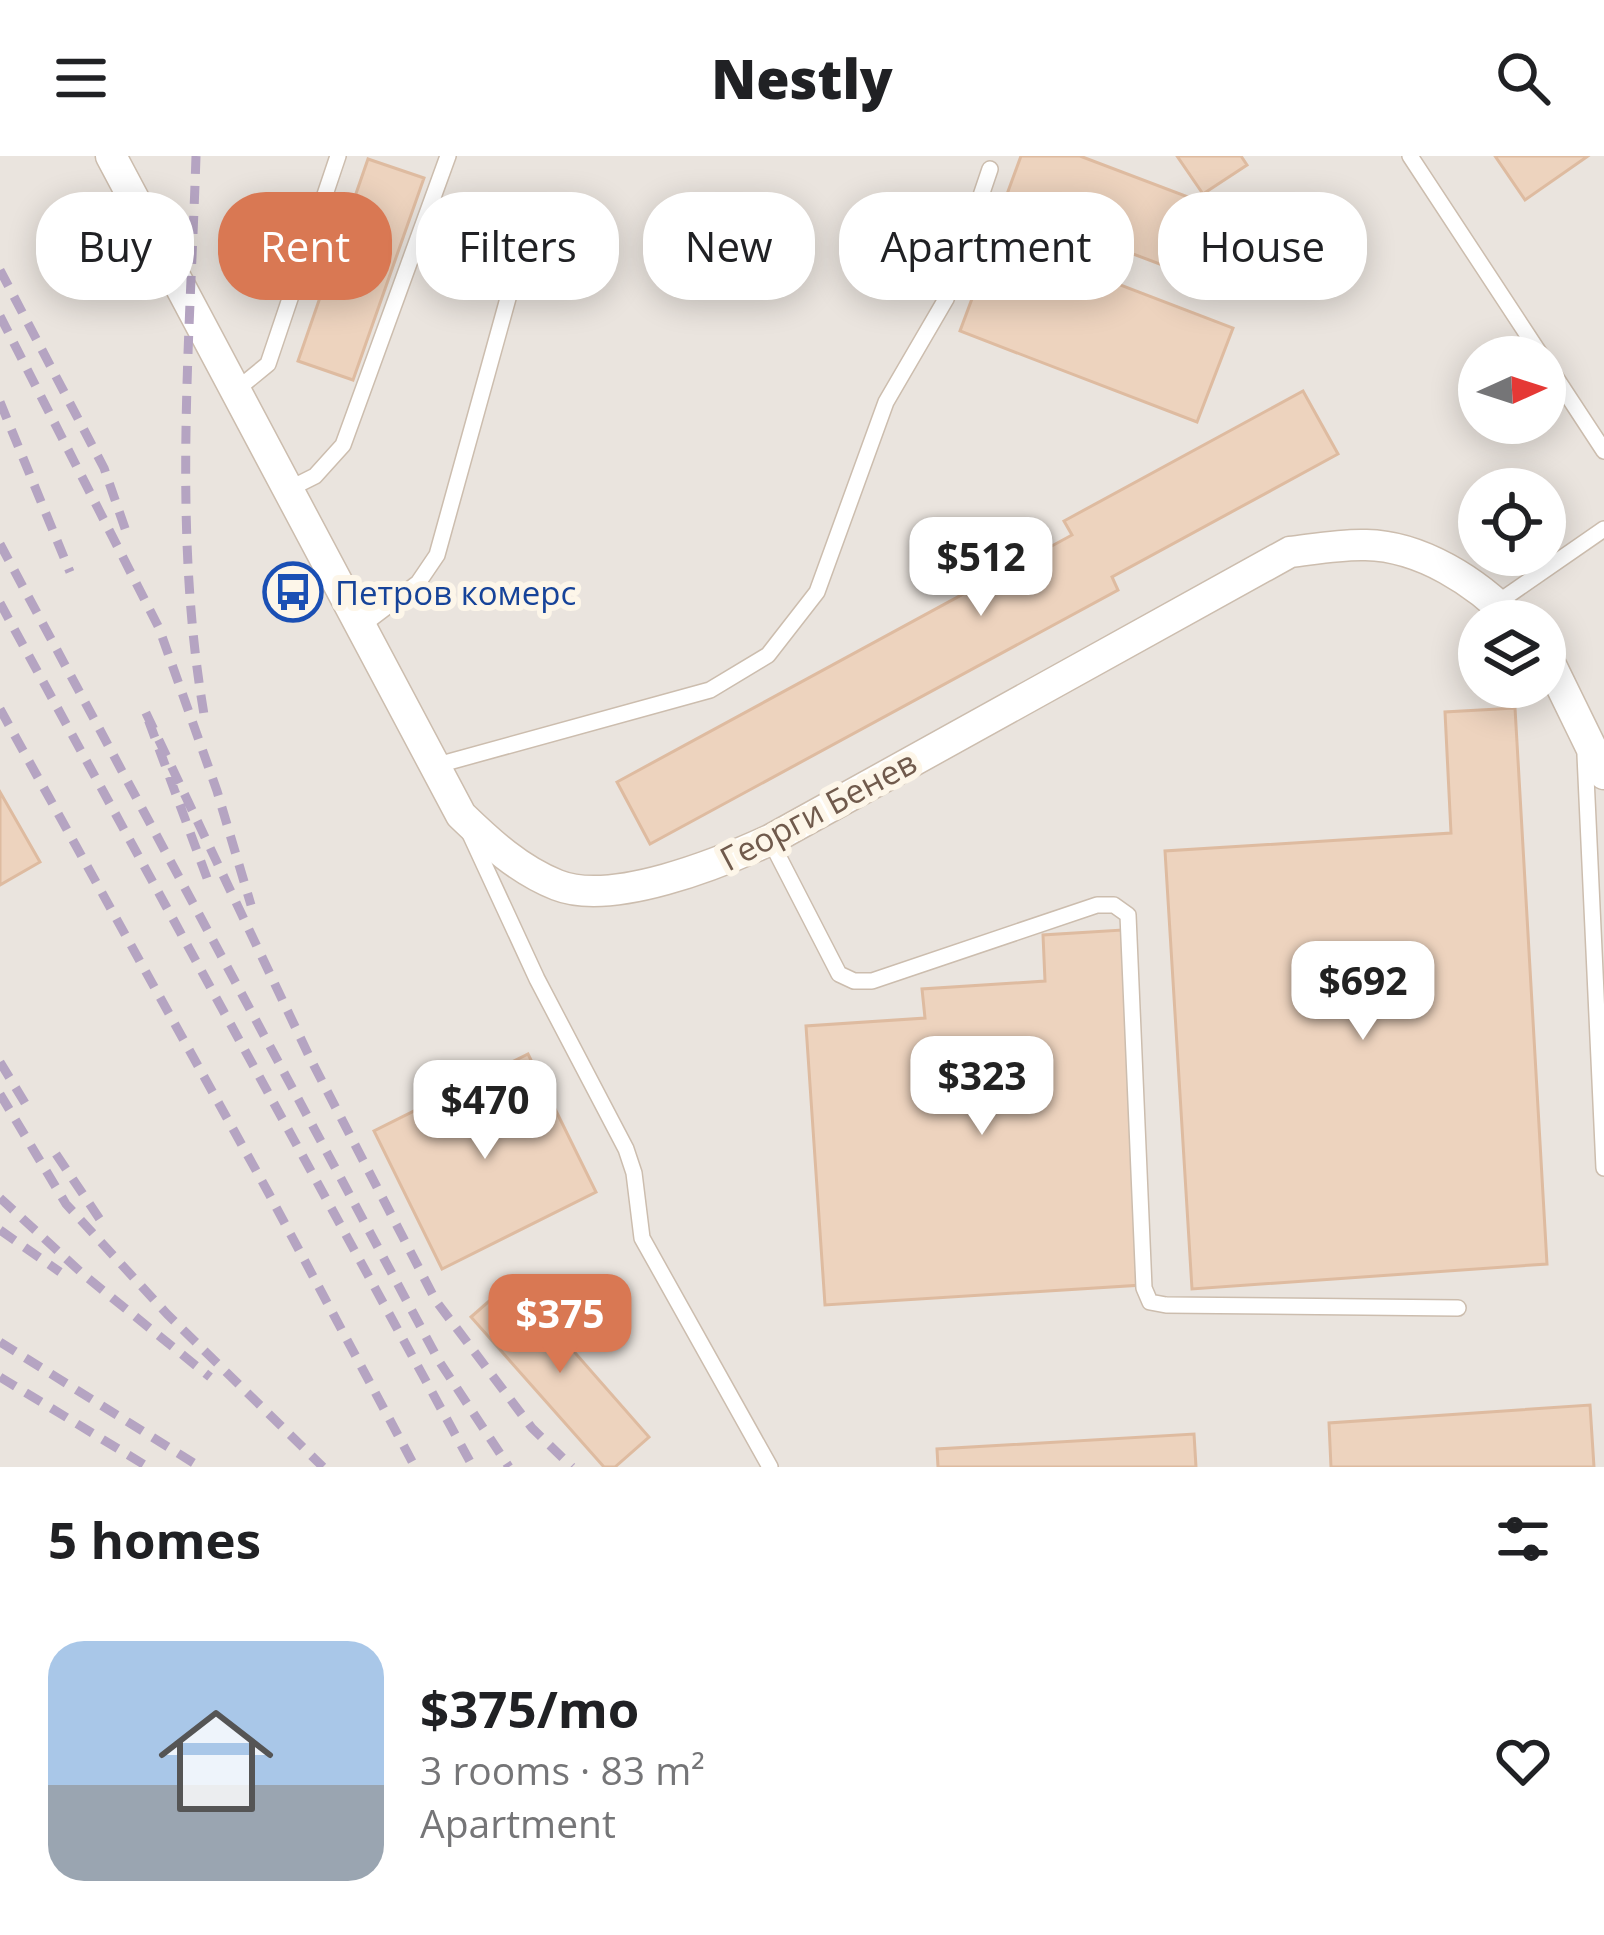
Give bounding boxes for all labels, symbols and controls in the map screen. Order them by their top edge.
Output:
text: Nestly [711,41,893,115]
icon: menu [48,45,114,111]
icon: search [1490,45,1556,111]
chip: Buy [36,192,194,300]
chip: Rent [218,192,392,300]
chip: Filters [416,192,619,300]
chip: New [643,192,815,300]
chip: Apartment [839,192,1134,300]
chip: House [1158,192,1367,300]
north arrow [1458,336,1566,444]
map controls [1458,336,1566,708]
button: locate [1458,468,1566,576]
pin: $512 [910,517,1052,619]
text: $512 [936,529,1026,582]
bus stop icon: Петров комерс [262,561,324,623]
place label: Петров комерс [335,570,576,615]
button: layers [1458,600,1566,708]
street label: Георги Бенев [712,739,924,881]
pin: $692 [1292,941,1434,1043]
text: $692 [1318,953,1408,1006]
pin: $323 [911,1036,1053,1138]
text: $323 [937,1048,1027,1101]
pin: $470 [414,1060,556,1162]
text: $470 [440,1072,530,1125]
pin: $375 [489,1274,631,1376]
text: $375 [515,1286,605,1339]
text: 5 homes [48,1504,261,1574]
icon: filters [1490,1506,1556,1572]
text: $375/mo [420,1673,639,1743]
icon: home [144,1689,288,1833]
icon: heart [1490,1728,1556,1794]
text: 3 rooms · 83 m² [420,1743,705,1796]
text: Apartment [420,1796,616,1849]

